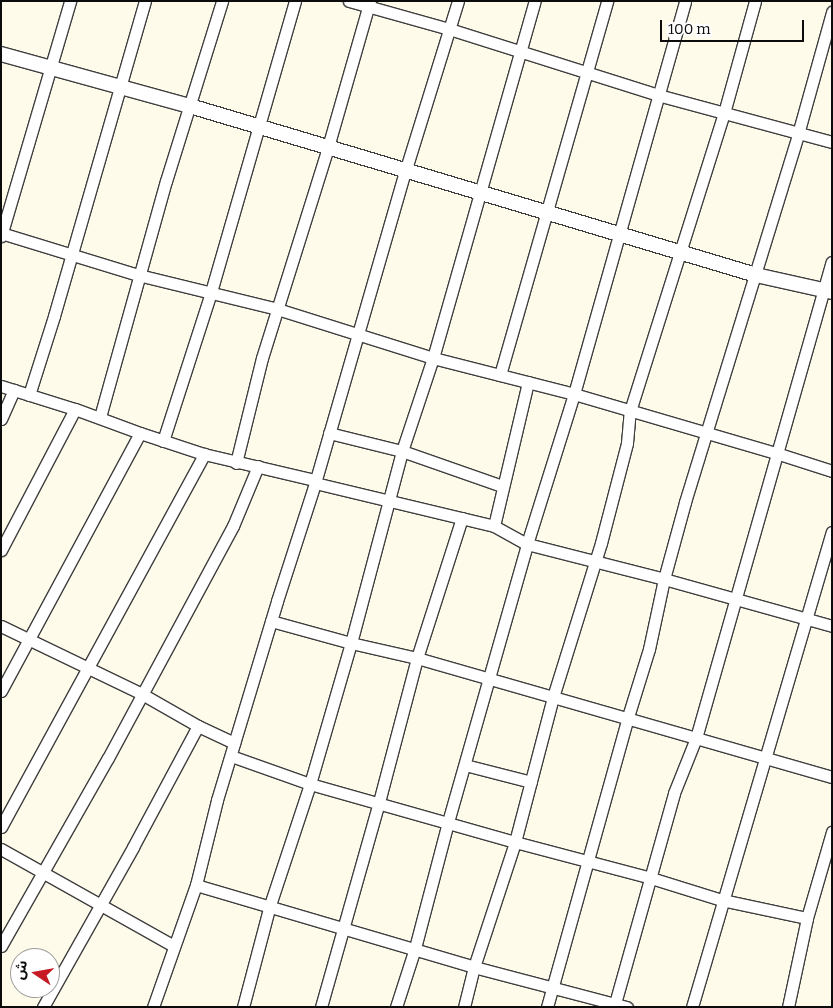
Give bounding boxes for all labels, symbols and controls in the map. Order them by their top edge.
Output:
scale bar [663,10,807,42]
text: 100 m [668,20,711,38]
north arrow [10,948,60,998]
text: ش [11,959,31,981]

